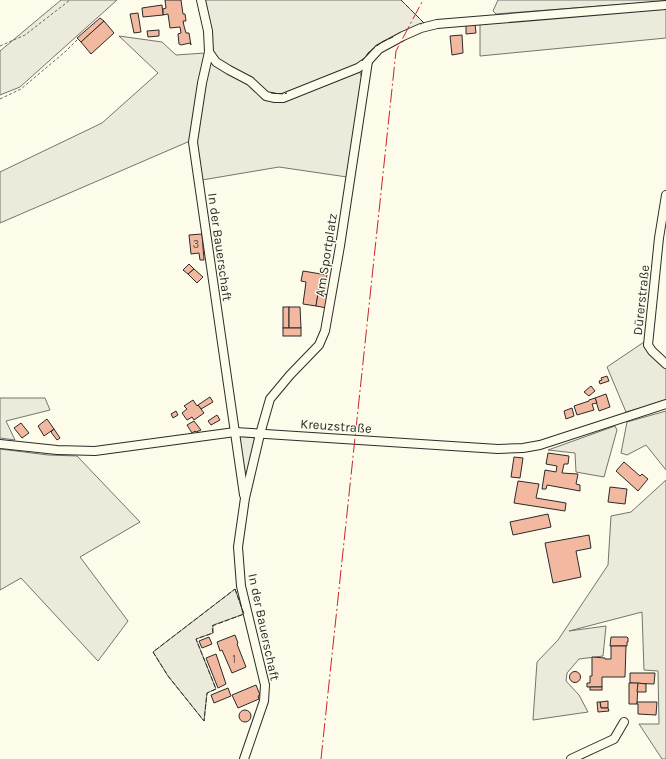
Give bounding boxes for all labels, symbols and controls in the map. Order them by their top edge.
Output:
street label: In der Bauerschaft [205,192,235,302]
street label: Am Sportplatz [312,212,340,298]
house number: 3 [193,238,199,251]
street label: Dürerstraße [630,264,652,336]
street label: Kreuzstraße [300,416,373,436]
street label: In der Bauerschaft [245,572,283,682]
house number: 1 [232,653,236,666]

